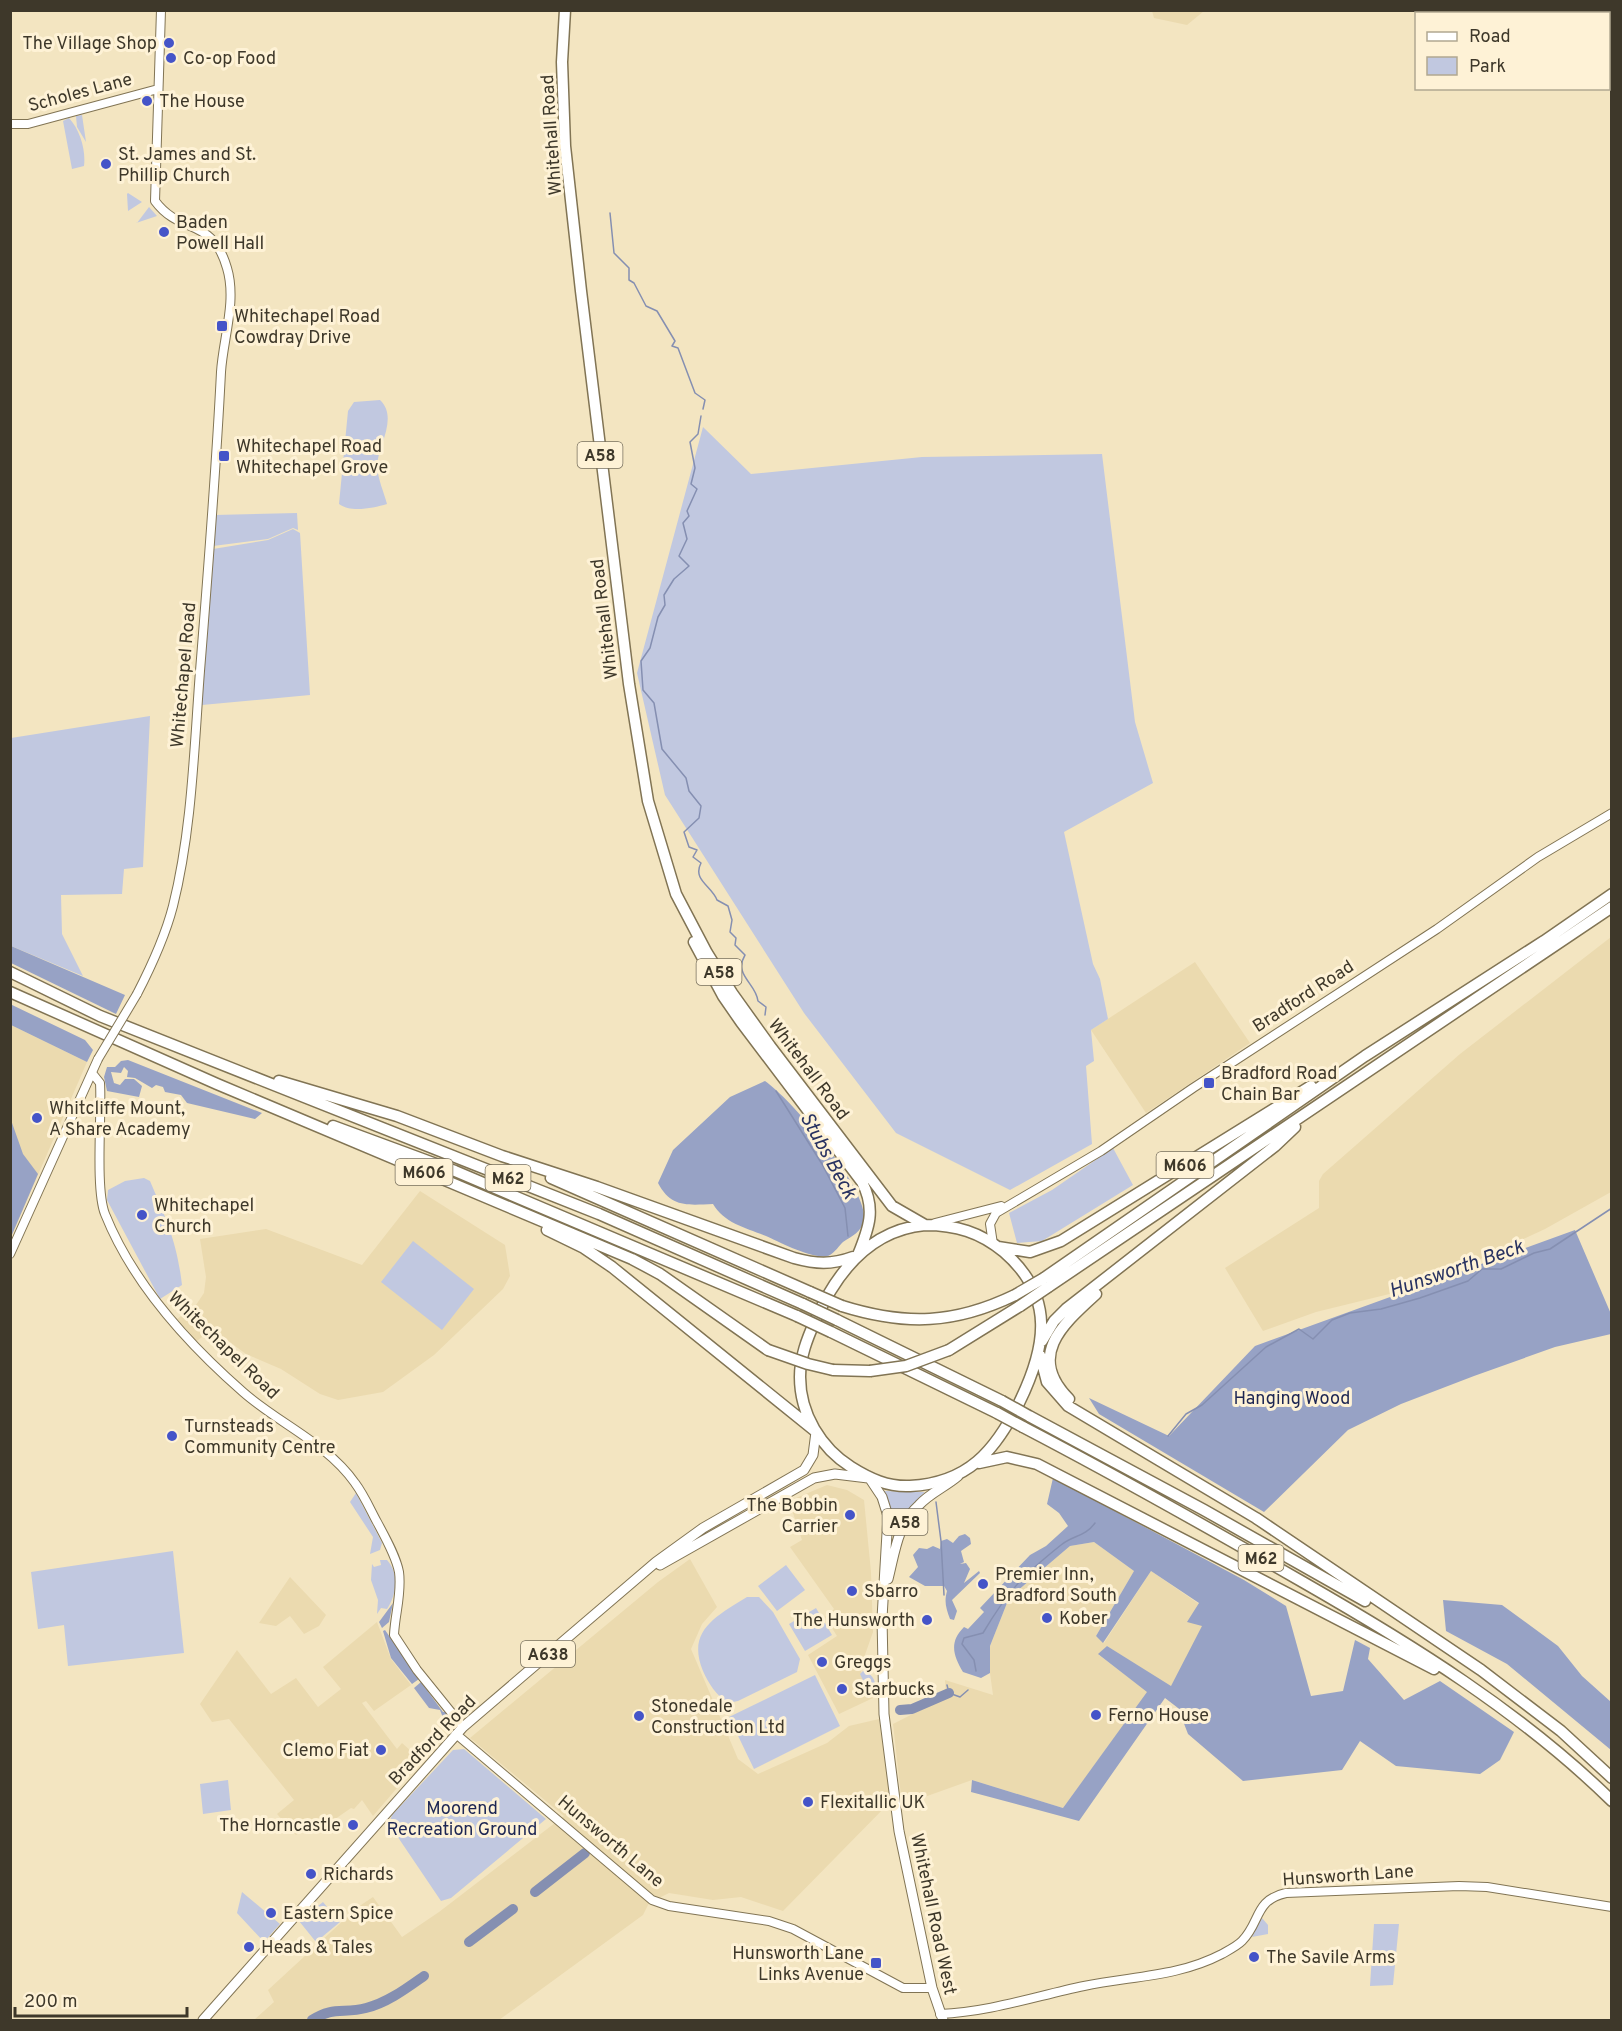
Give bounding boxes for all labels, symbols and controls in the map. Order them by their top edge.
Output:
legend [1415,12,1610,90]
text: Road [1469,26,1511,49]
place label: The Village Shop [22,33,157,56]
marker: The Village Shop [162,36,176,50]
place label: Co-op Food [183,48,276,71]
marker: Co-op Food [164,51,178,65]
text: Park [1469,56,1506,79]
street label: Scholes Lane [26,69,135,118]
street label: Whitehall Road [537,74,568,196]
place label: The House [159,91,245,114]
marker: The House [140,94,154,108]
place label: St. James and St. Phillip Church [118,144,256,188]
marker: St. James and St. Phillip Church [99,157,113,171]
place label: Baden Powell Hall [176,212,264,256]
marker: Baden Powell Hall [157,225,171,239]
place label: Whitechapel Road Cowdray Drive [234,306,380,350]
marker: Whitechapel Road Cowdray Drive [215,319,229,333]
place label: Whitechapel Road Whitechapel Grove [236,436,388,480]
road number: A58 [578,442,622,468]
marker: Whitechapel Road Whitechapel Grove [217,449,231,463]
street label: Whitehall Road [587,557,624,680]
street label: Whitechapel Road [167,601,202,749]
street label: Bradford Road [1249,956,1359,1039]
road number: A58 [696,959,742,985]
street label: Whitehall Road [762,1015,853,1125]
place label: Bradford Road Chain Bar [1221,1063,1337,1107]
marker: Bradford Road Chain Bar [1202,1076,1216,1090]
place label: Whitcliffe Mount, A Share Academy [49,1098,191,1142]
water label: Stubs Beck [793,1108,862,1205]
marker: Whitcliffe Mount, A Share Academy [30,1111,44,1125]
road number: M606 [1156,1152,1214,1178]
road number: M606 [396,1159,452,1185]
road number: M62 [486,1165,530,1191]
place label: Whitechapel Church [154,1195,254,1239]
marker: Whitechapel Church [135,1208,149,1222]
water label: Hunsworth Beck [1386,1234,1528,1305]
street label: Whitechapel Road [162,1287,284,1405]
park label: Hanging Wood [1234,1388,1350,1411]
place label: Turnsteads Community Centre [184,1416,335,1460]
marker: Turnsteads Community Centre [165,1429,179,1443]
place label: The Bobbin Carrier [746,1495,838,1539]
marker: The Bobbin Carrier [843,1508,857,1522]
road number: A58 [882,1509,928,1535]
road number: M62 [1238,1545,1284,1571]
place label: Premier Inn, Bradford South [995,1564,1117,1608]
marker: Premier Inn, Bradford South [976,1577,990,1591]
place label: Sbarro [864,1581,918,1604]
marker: Sbarro [845,1584,859,1598]
place label: Kober [1059,1608,1108,1631]
place label: The Hunsworth [792,1610,915,1633]
marker: Kober [1040,1611,1054,1625]
marker: The Hunsworth [920,1613,934,1627]
road number: A638 [521,1641,575,1667]
place label: Greggs [834,1652,892,1675]
marker: Greggs [815,1655,829,1669]
place label: Starbucks [854,1679,935,1702]
marker: Starbucks [835,1682,849,1696]
street label: Bradford Road [384,1691,482,1791]
place label: Stonedale Construction Ltd [651,1696,785,1740]
place label: Ferno House [1108,1705,1209,1728]
marker: Ferno House [1089,1708,1103,1722]
marker: Stonedale Construction Ltd [632,1709,646,1723]
place label: Clemo Fiat [282,1740,369,1763]
marker: Clemo Fiat [374,1743,388,1757]
street label: Hunsworth Lane [552,1791,668,1893]
place label: Flexitallic UK [820,1792,926,1815]
marker: Flexitallic UK [801,1795,815,1809]
park label: Moorend Recreation Ground [386,1798,538,1842]
place label: The Horncastle [219,1815,341,1838]
marker: The Horncastle [346,1818,360,1832]
street label: Whitehall Road West [904,1832,961,1997]
street label: Hunsworth Lane [1282,1860,1415,1893]
place label: Richards [323,1864,394,1887]
marker: Richards [304,1867,318,1881]
place label: Eastern Spice [283,1903,394,1926]
marker: Eastern Spice [264,1906,278,1920]
place label: Heads & Tales [261,1937,373,1960]
marker: Heads & Tales [242,1940,256,1954]
place label: Hunsworth Lane Links Avenue [732,1943,864,1987]
place label: The Savile Arms [1266,1947,1396,1970]
marker: The Savile Arms [1247,1950,1261,1964]
marker: Hunsworth Lane Links Avenue [869,1956,883,1970]
scale bar [15,1980,188,2018]
text: 200 m [24,1991,77,2014]

